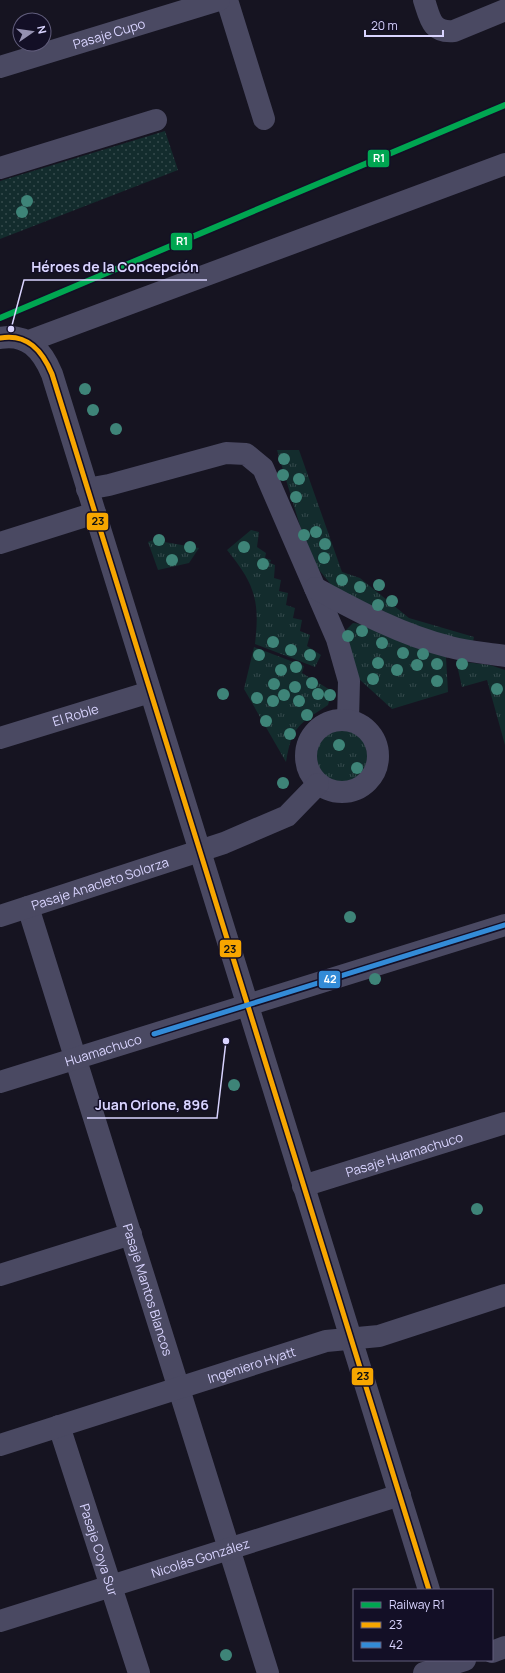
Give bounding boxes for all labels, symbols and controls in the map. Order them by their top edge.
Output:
north arrow [12,12,52,52]
scale bar [365,12,443,38]
street label: Pasaje Cupo [71,14,148,53]
text: 20 m [371,17,398,34]
text: N [34,24,50,35]
line badge: R1 [367,149,390,168]
text: R1 [373,150,385,165]
line badge: R1 [170,232,193,251]
text: R1 [176,233,188,248]
callout: Héroes de la Concepción [24,254,207,280]
text: Héroes de la Concepción [31,257,199,276]
line badge: 23 [86,512,109,531]
text: 23 [92,513,104,528]
street label: El Roble [50,699,101,730]
street label: Pasaje Anacleto Solorza [29,853,171,914]
line badge: 23 [219,939,242,958]
text: 23 [224,941,236,956]
line badge: 42 [318,970,341,989]
text: 42 [323,971,337,986]
street label: Huamachuco [62,1029,144,1070]
callout: Juan Orione, 896 [87,1092,217,1118]
text: Juan Orione, 896 [95,1095,209,1114]
street label: Pasaje Huamachuco [343,1128,465,1181]
street label: Pasaje Mantos Blancos [119,1221,177,1358]
street label: Ingeniero Hyatt [205,1342,298,1387]
line badge: 23 [351,1367,374,1386]
text: 23 [357,1368,369,1383]
street label: Pasaje Coya Sur [76,1501,123,1598]
street label: Nicolás González [149,1534,252,1582]
legend [353,1589,493,1661]
text: Railway R1 [389,1596,445,1613]
text: 23 [389,1616,402,1633]
text: 42 [389,1636,403,1653]

